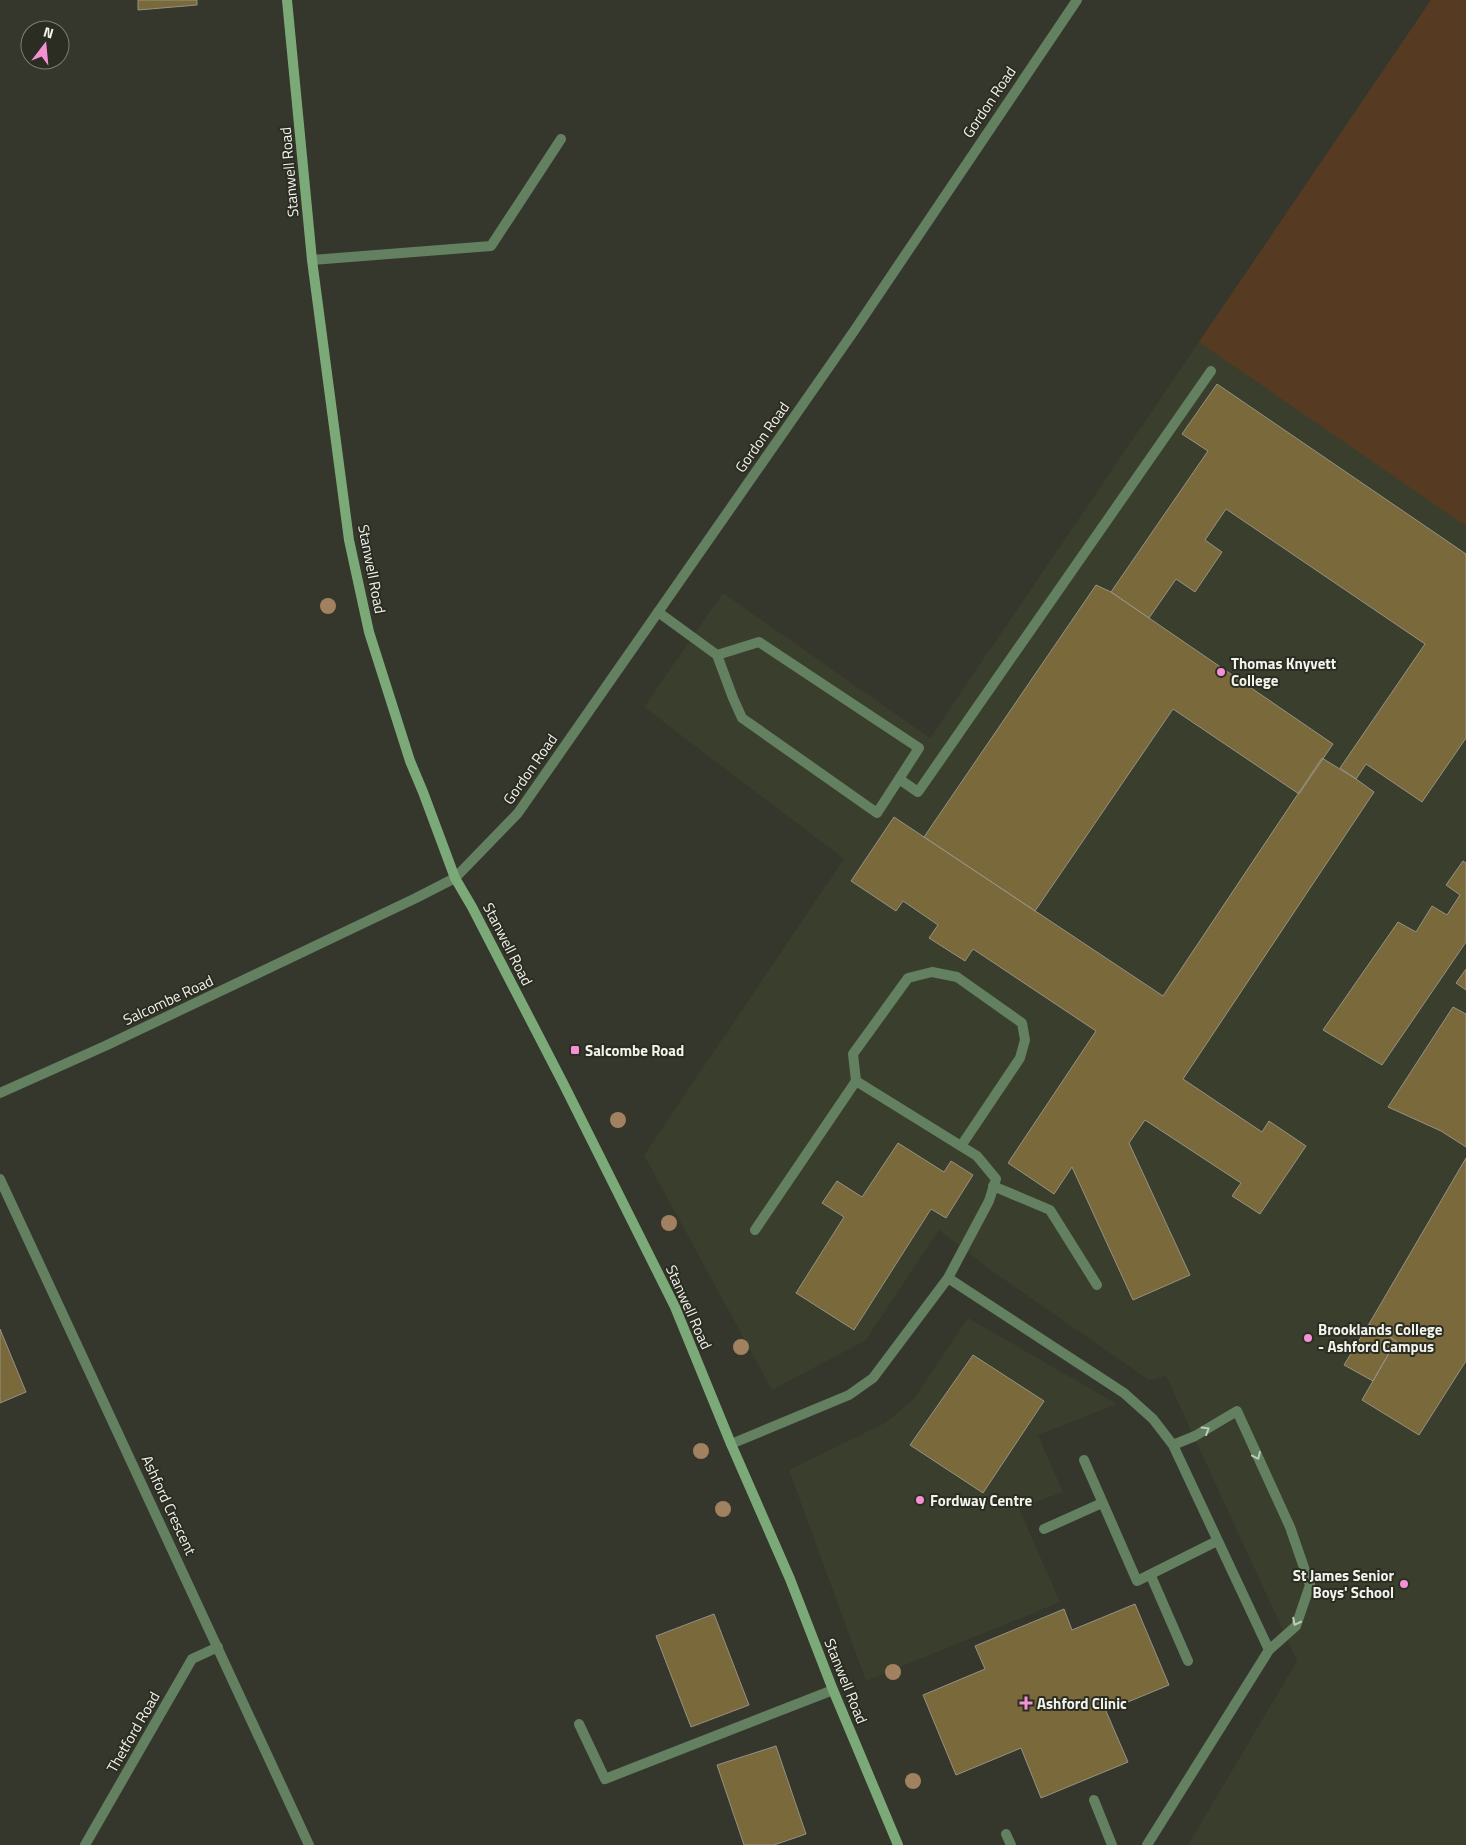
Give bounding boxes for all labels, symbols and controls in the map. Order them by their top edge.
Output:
north arrow [20,20,70,70]
text: N [41,21,56,43]
street label: Gordon Road [957,62,1021,142]
street label: Stanwell Road [274,126,304,218]
street label: Gordon Road [729,397,795,477]
street label: Stanwell Road [352,522,392,616]
place label: Thomas Knyvett College [1231,652,1337,692]
marker: Thomas Knyvett College [1215,666,1227,678]
street label: Gordon Road [497,729,563,809]
street label: Stanwell Road [477,899,539,989]
street label: Salcombe Road [119,969,217,1031]
place label: Salcombe Road [585,1039,684,1062]
marker: Salcombe Road [569,1044,581,1056]
street label: Stanwell Road [660,1261,718,1353]
place label: Brooklands College - Ashford Campus [1318,1318,1443,1358]
marker: Brooklands College - Ashford Campus [1302,1332,1314,1344]
one-way arrow [1200,1426,1209,1436]
street label: Ashford Crescent [136,1451,203,1559]
one-way arrow [1251,1451,1261,1460]
place label: Fordway Centre [930,1489,1032,1512]
marker: Fordway Centre [914,1494,926,1506]
place label: St James Senior Boys' School [1293,1564,1394,1604]
marker: St James Senior Boys' School [1398,1578,1410,1590]
one-way arrow [1292,1617,1302,1626]
street label: Stanwell Road [818,1635,874,1727]
street label: Thetford Road [100,1687,166,1777]
place label: Ashford Clinic [1037,1692,1127,1715]
marker: Ashford Clinic [1019,1696,1033,1710]

